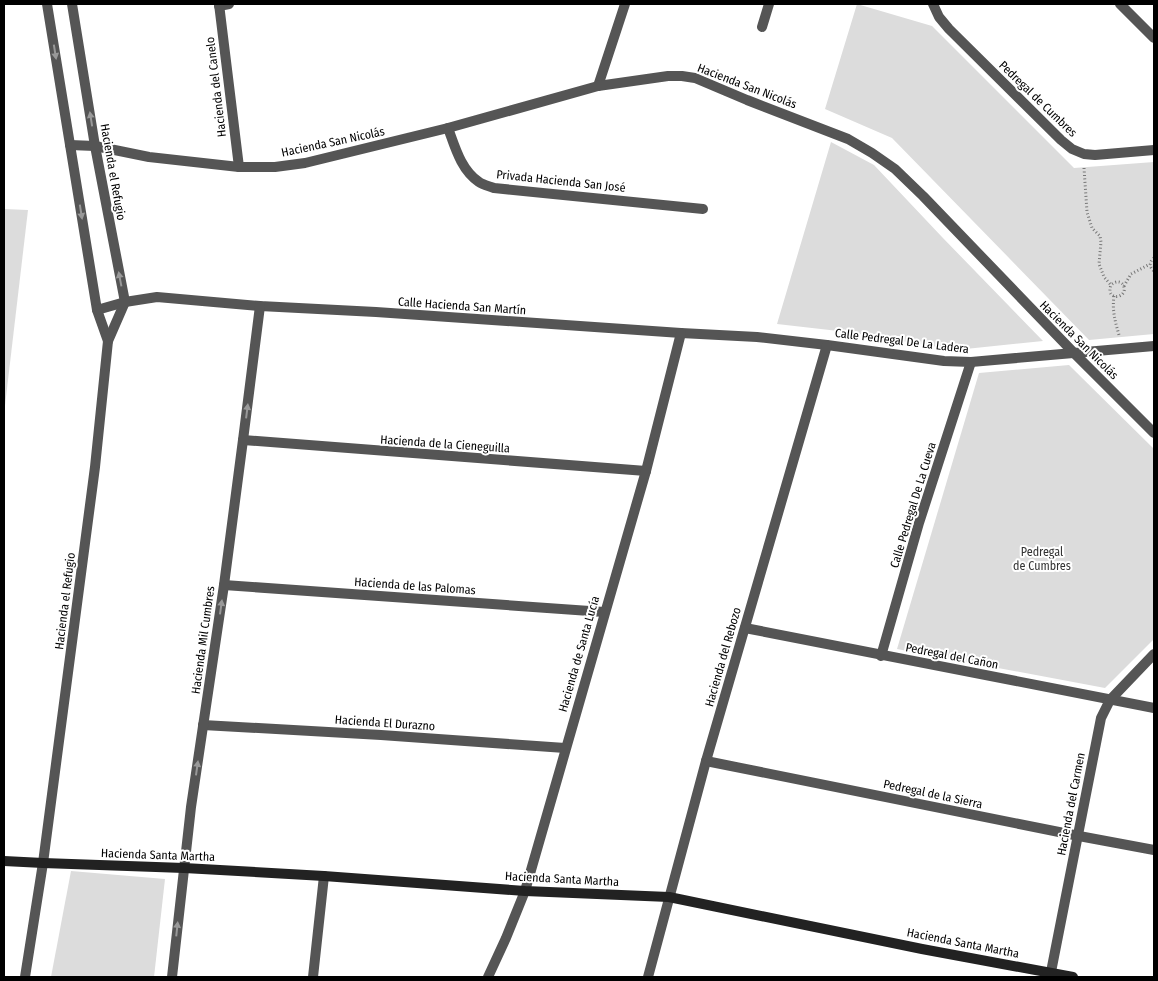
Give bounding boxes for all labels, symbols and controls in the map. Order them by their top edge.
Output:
street label: Hacienda del Canelo [203,36,229,138]
one-way arrow [51,44,59,60]
street label: Pedregal de Cumbres [996,58,1080,140]
street label: Hacienda San Nicolás [695,61,799,111]
one-way arrow [86,111,94,127]
street label: Hacienda el Refugio [98,123,128,221]
street label: Hacienda San Nicolás [280,124,386,160]
street label: Privada Hacienda San José [496,167,626,195]
one-way arrow [77,205,85,221]
one-way arrow [116,271,124,287]
street label: Calle Hacienda San Martín [398,295,526,317]
street label: Hacienda San Nicolás [1037,298,1121,382]
street label: Calle Pedregal De La Ladera [834,326,970,356]
one-way arrow [243,403,251,419]
street label: Hacienda de la Cieneguilla [380,432,510,456]
street label: Calle Pedregal De La Cueva [887,440,939,570]
park label: Pedregal de Cumbres [1013,545,1071,573]
street label: Hacienda el Refugio [52,552,78,650]
street label: Hacienda de las Palomas [354,575,476,597]
street label: Hacienda Mil Cumbres [188,585,218,695]
street label: Hacienda de Santa Lucía [556,594,602,714]
one-way arrow [217,598,225,614]
street label: Hacienda del Rebozo [702,606,744,708]
street label: Pedregal del Cañon [904,640,1000,672]
street label: Hacienda El Durazno [334,713,436,733]
street label: Hacienda del Carmen [1054,751,1088,857]
one-way arrow [193,759,201,775]
street label: Pedregal de la Sierra [882,777,984,811]
street label: Hacienda Santa Martha [101,846,215,864]
street label: Hacienda Santa Martha [505,869,619,889]
one-way arrow [173,920,181,936]
street label: Hacienda Santa Martha [906,925,1020,961]

